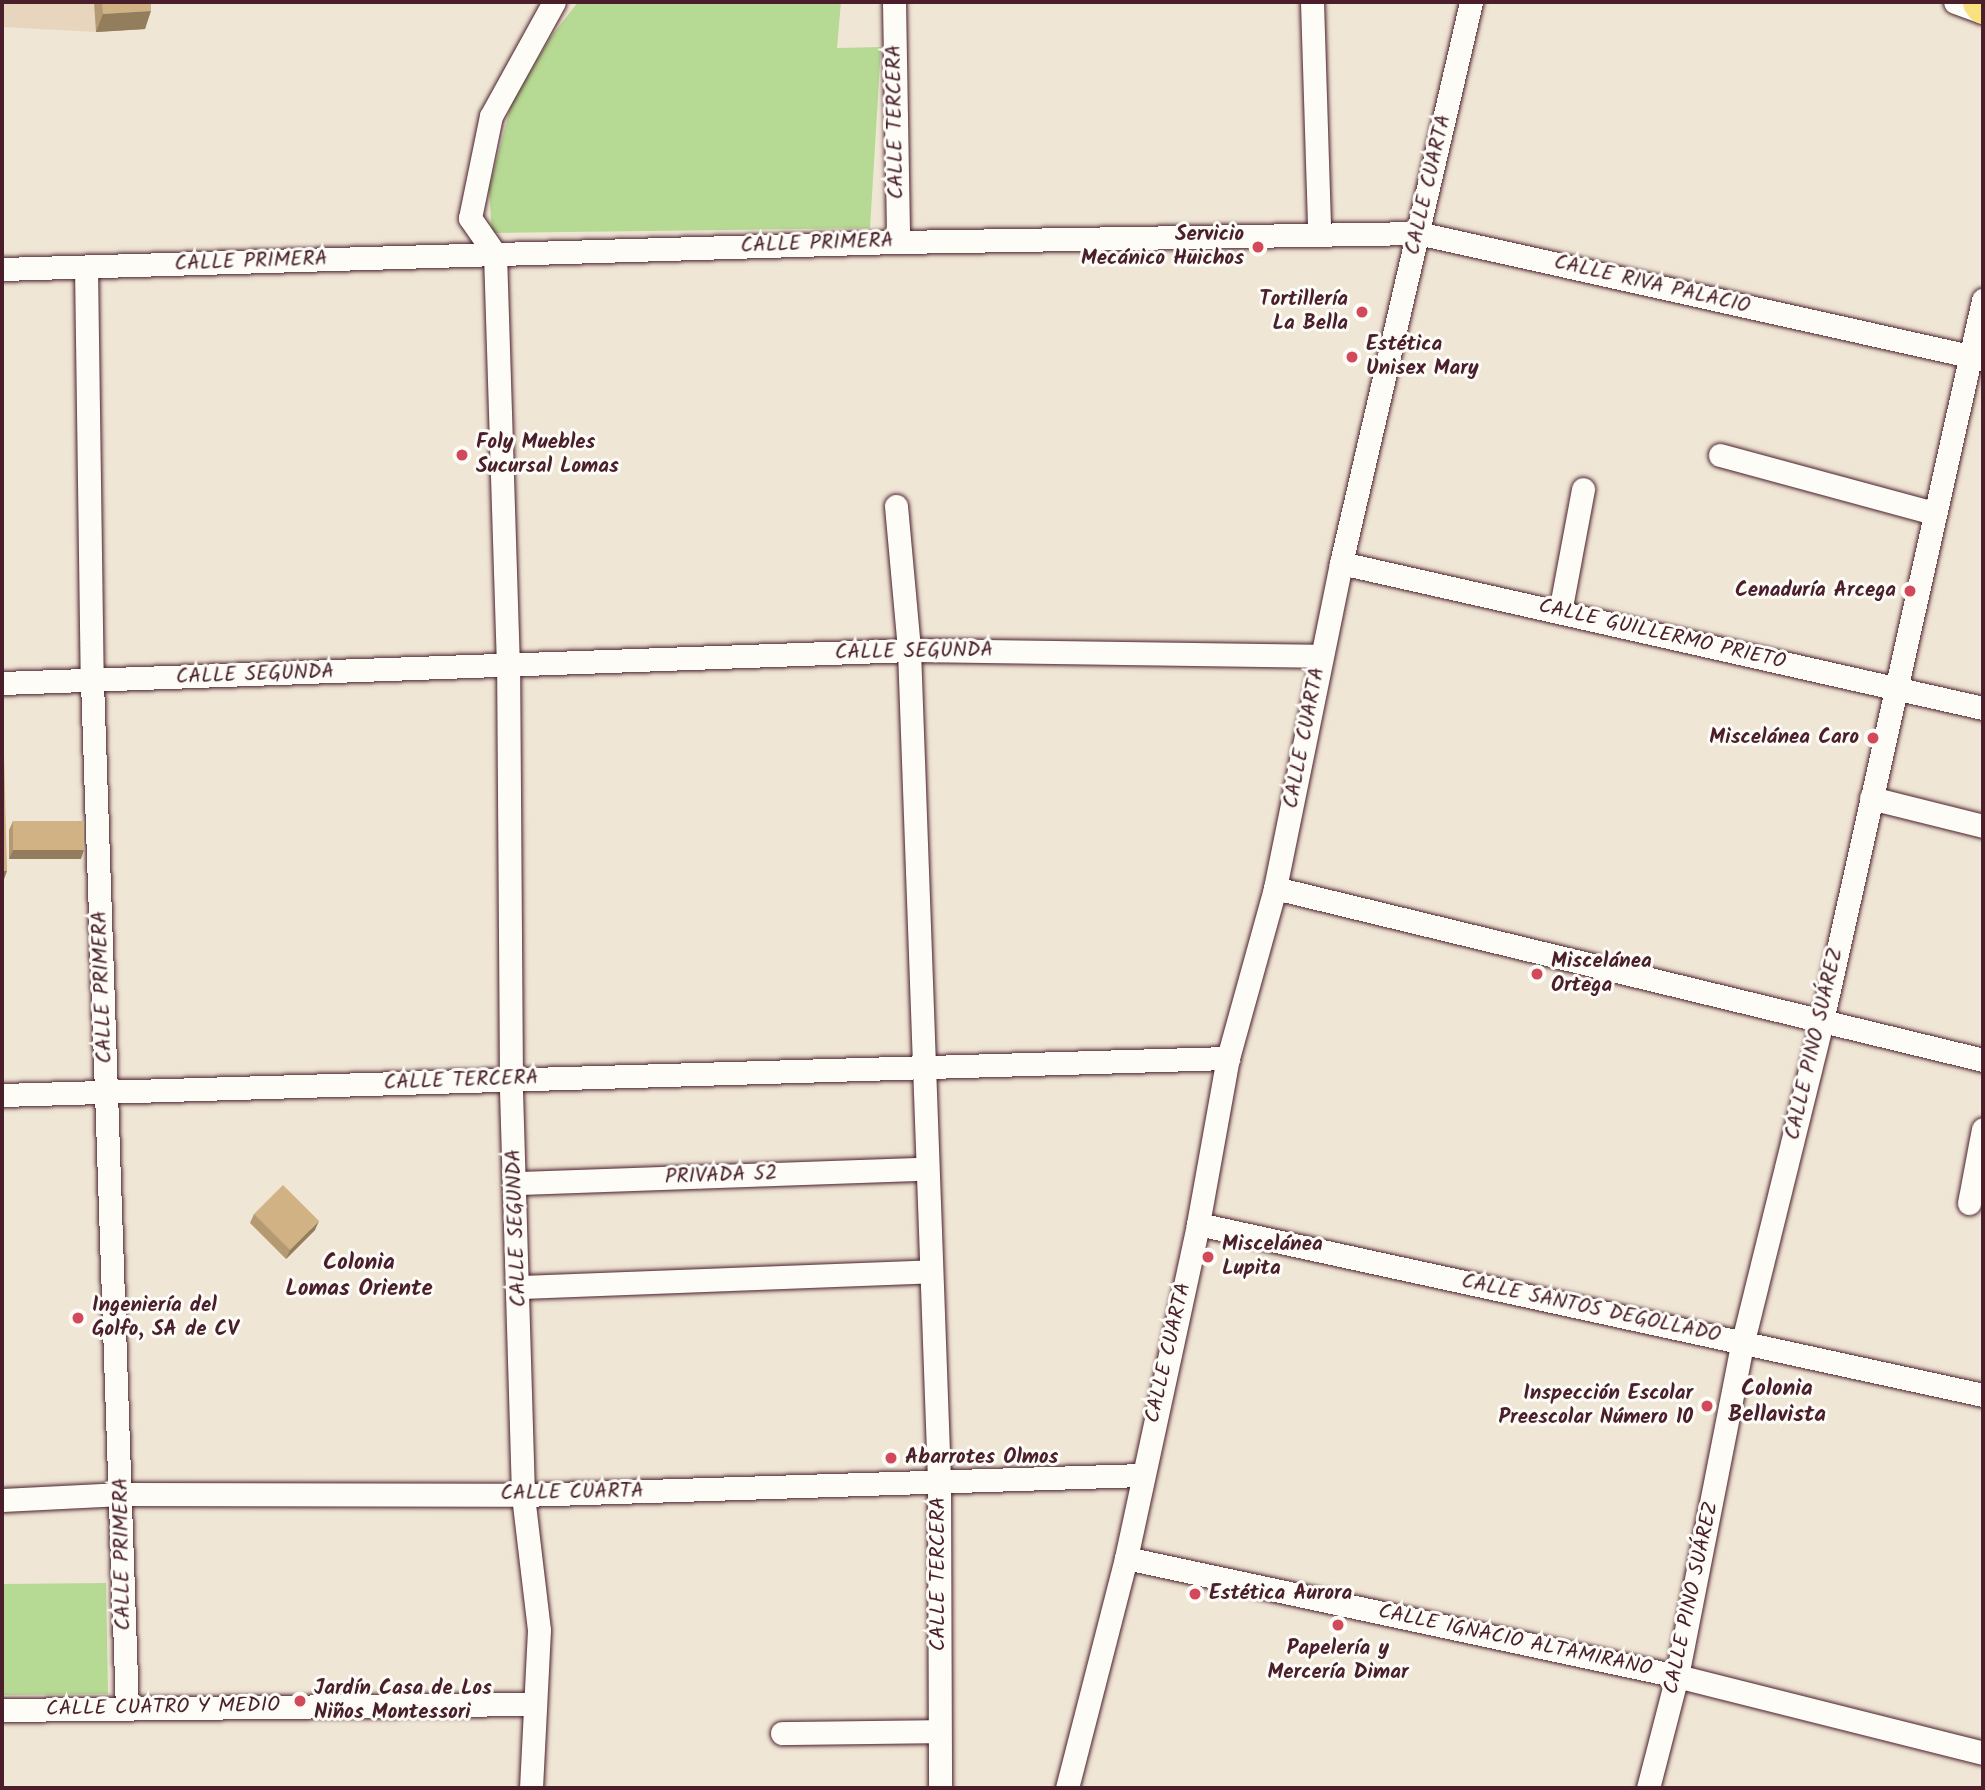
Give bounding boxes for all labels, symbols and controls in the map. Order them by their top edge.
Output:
street label: CALLE TERCERA [882,44,910,200]
street label: CALLE CUARTA [1401,112,1457,258]
place label: Servicio Mecánico Huichos [1081,222,1244,272]
street label: CALLE PRIMERA [740,229,894,259]
marker: Servicio Mecánico Huichos [1250,239,1266,255]
street label: CALLE PRIMERA [174,247,328,277]
street label: CALLE RIVA PALACIO [1551,250,1753,320]
place label: Tortillería La Bella [1259,287,1348,337]
marker: Tortillería La Bella [1354,304,1370,320]
place label: Estética Unisex Mary [1366,332,1479,382]
marker: Estética Unisex Mary [1344,349,1360,365]
place label: Foly Muebles Sucursal Lomas [476,430,619,480]
marker: Foly Muebles Sucursal Lomas [454,447,470,463]
place label: Cenaduría Arcega [1735,578,1896,604]
marker: Cenaduría Arcega [1902,583,1918,599]
street label: CALLE GUILLERMO PRIETO [1536,594,1788,676]
street label: CALLE SEGUNDA [835,638,993,666]
street label: CALLE SEGUNDA [175,660,335,690]
street label: CALLE CUARTA [1279,665,1331,811]
place label: Miscelánea Caro [1709,725,1859,751]
marker: Miscelánea Caro [1865,730,1881,746]
street label: CALLE PRIMERA [88,910,118,1064]
street label: CALLE PINO SUÁREZ [1781,945,1849,1143]
place label: Miscelánea Ortega [1551,949,1652,999]
marker: Miscelánea Ortega [1529,966,1545,982]
street label: CALLE TERCERA [383,1066,539,1096]
street label: CALLE SEGUNDA [502,1148,532,1308]
street label: PRIVADA 52 [664,1161,778,1191]
place label: Miscelánea Lupita [1222,1232,1323,1282]
district label: Colonia Lomas Oriente [285,1249,433,1303]
marker: Miscelánea Lupita [1200,1249,1216,1265]
street label: CALLE SANTOS DEGOLLADO [1459,1269,1723,1349]
street label: CALLE CUARTA [1141,1280,1197,1426]
place label: Ingeniería del Golfo, SA de CV [92,1293,239,1343]
marker: Ingeniería del Golfo, SA de CV [70,1310,86,1326]
district label: Colonia Bellavista [1728,1375,1826,1429]
place label: Inspección Escolar Preescolar Número 10 [1499,1381,1693,1431]
marker: Inspección Escolar Preescolar Número 10 [1699,1398,1715,1414]
place label: Abarrotes Olmos [905,1445,1058,1471]
marker: Abarrotes Olmos [883,1450,899,1466]
street label: CALLE PRIMERA [109,1477,137,1631]
street label: CALLE CUARTA [500,1479,644,1507]
street label: CALLE TERCERA [926,1497,952,1651]
street label: CALLE PINO SUÁREZ [1659,1499,1725,1697]
place label: Estética Aurora [1209,1581,1352,1607]
marker: Estética Aurora [1187,1586,1203,1602]
street label: CALLE IGNACIO ALTAMIRANO [1376,1600,1654,1682]
marker: Papelería y Mercería Dimar [1330,1617,1346,1633]
place label: Papelería y Mercería Dimar [1267,1636,1409,1686]
place label: Jardín Casa de Los Niños Montessori [314,1676,492,1726]
street label: CALLE CUATRO Y MEDIO [46,1693,280,1723]
marker: Jardín Casa de Los Niños Montessori [292,1693,308,1709]

